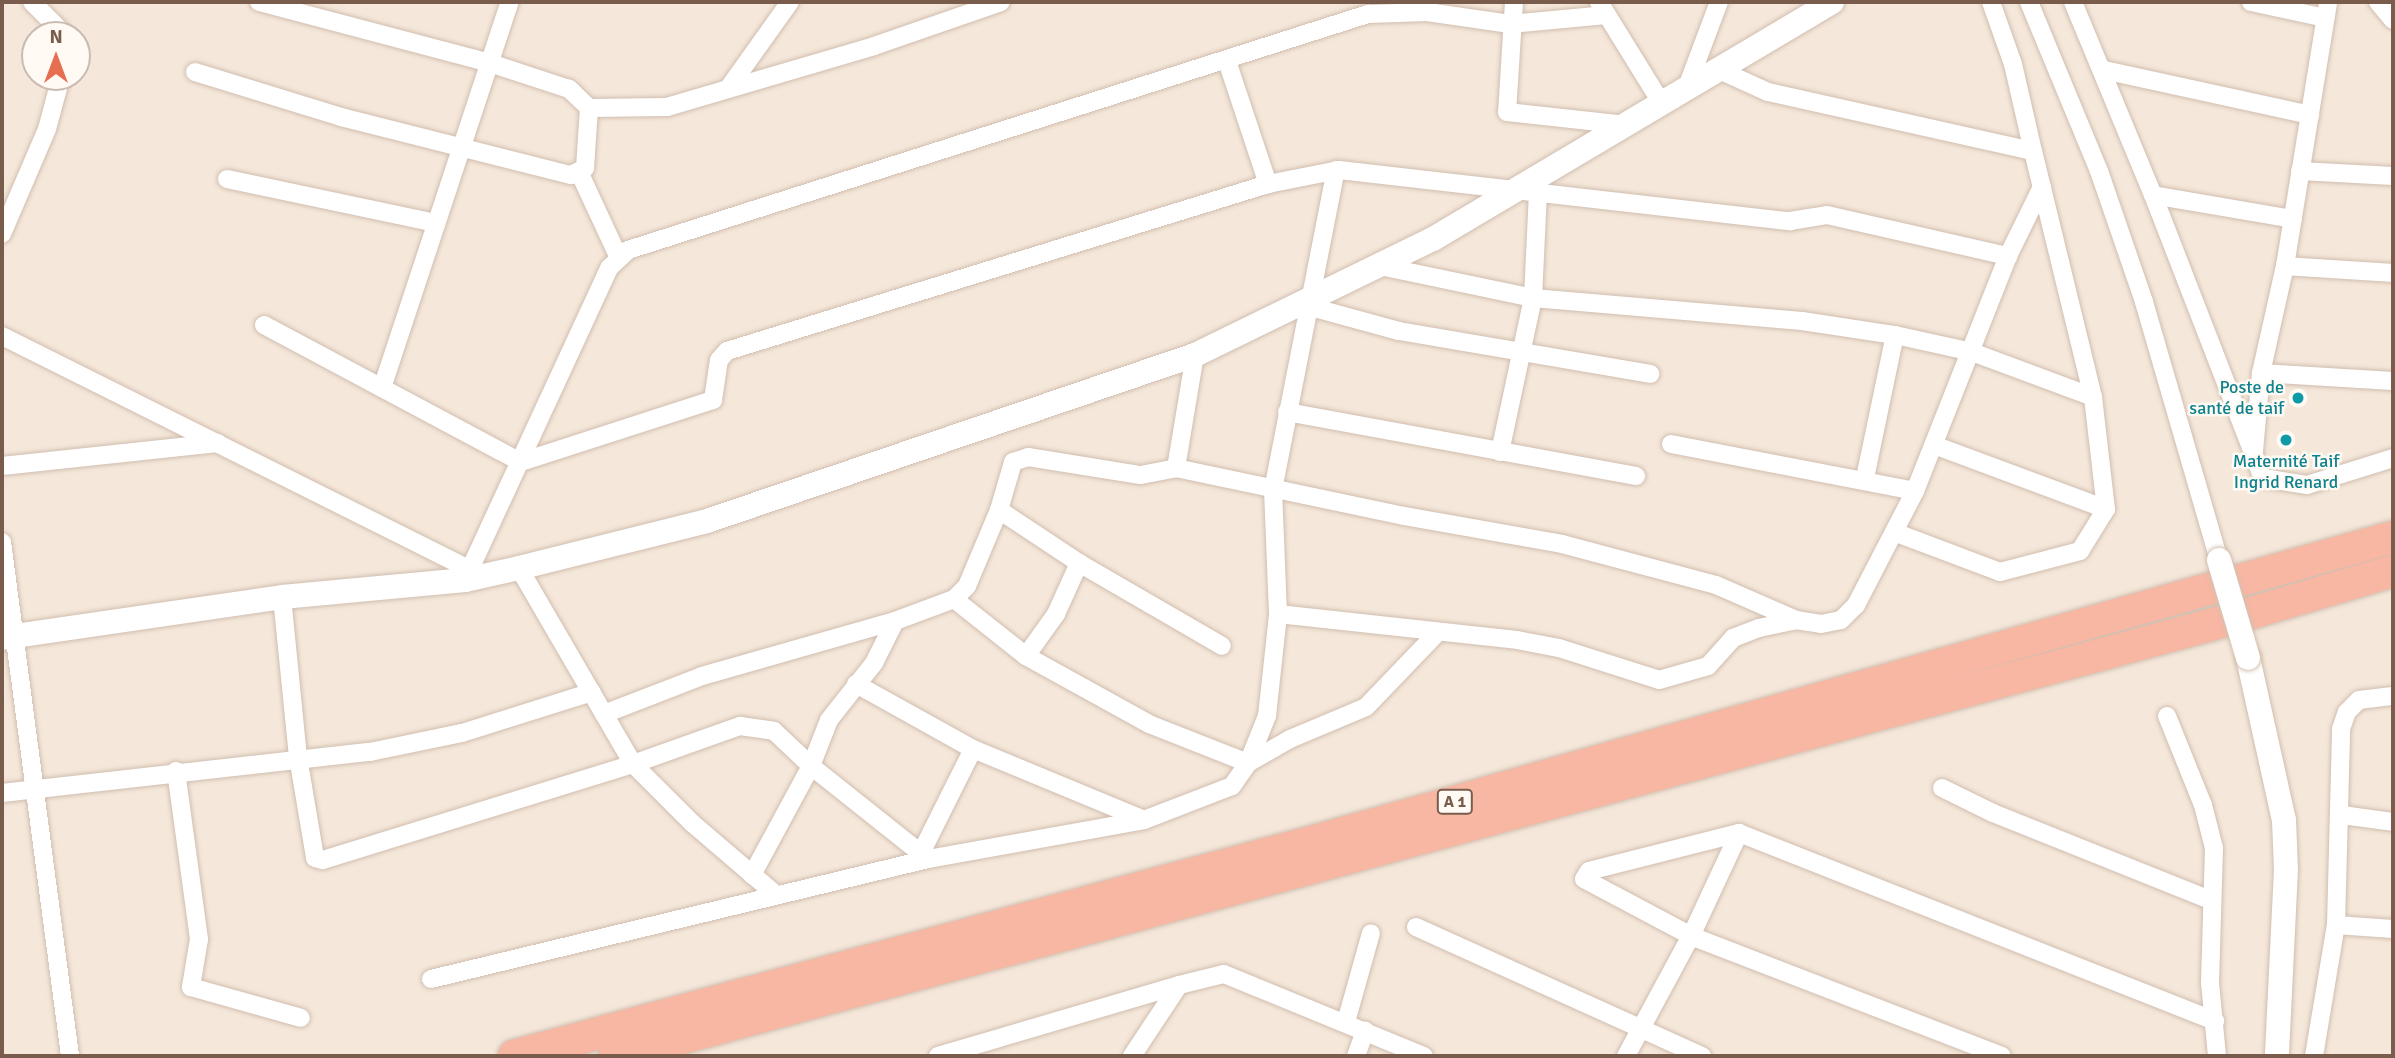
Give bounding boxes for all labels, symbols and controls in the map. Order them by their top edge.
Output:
north arrow [21,21,91,91]
text: N [49,25,63,49]
place label: Poste de santé de taif [2189,377,2284,420]
marker: Poste de santé de taif [2290,390,2306,406]
marker: Maternité Taif Ingrid Renard [2278,432,2294,448]
place label: Maternité Taif Ingrid Renard [2233,451,2339,494]
road number: A 1 [1436,790,1474,814]

